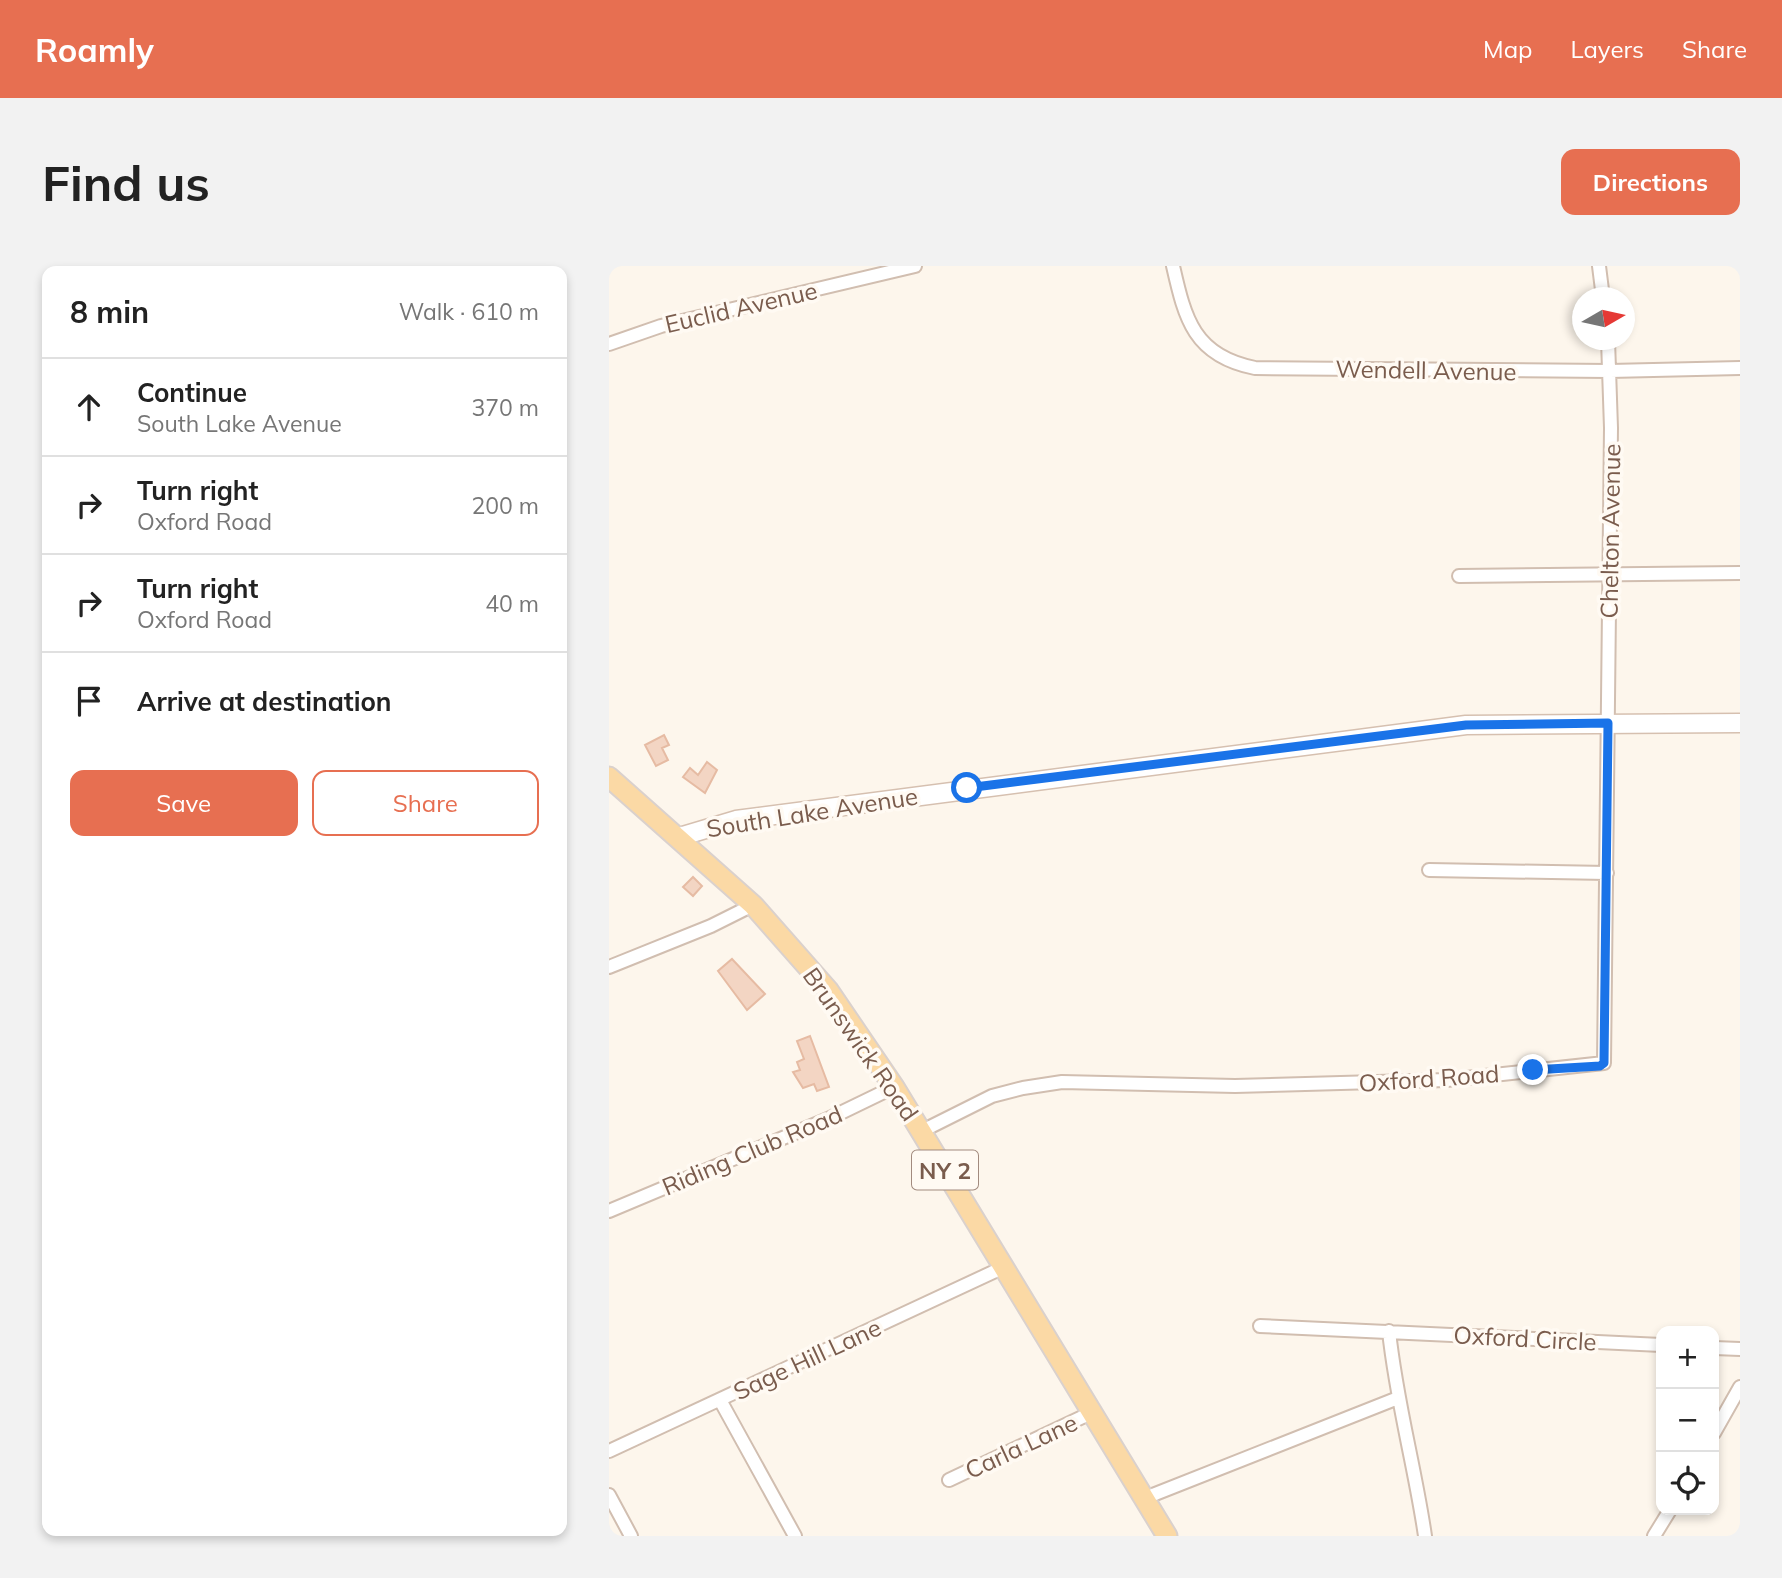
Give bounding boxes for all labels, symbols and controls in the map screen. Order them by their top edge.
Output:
text: Roamly [35,29,154,70]
text: Map [1483,34,1532,64]
text: Layers [1570,34,1644,64]
text: Share [1682,34,1747,64]
button: Directions [1561,149,1740,215]
text: Find us [42,152,210,213]
street label: Euclid Avenue [662,275,820,339]
north arrow [1572,287,1635,350]
text: 8 min [70,293,149,331]
text: Walk · 610 m [399,297,539,326]
street label: Wendell Avenue [1335,353,1517,387]
text: Continue [137,376,247,409]
icon: ahead [70,388,108,426]
text: 370 m [471,393,539,422]
text: South Lake Avenue [137,409,342,438]
street label: Chelton Avenue [1593,443,1627,619]
text: Turn right [137,474,258,507]
icon: right [70,486,108,524]
text: 200 m [471,491,539,520]
text: Oxford Road [137,507,272,536]
text: Turn right [137,572,258,605]
icon: right [70,584,108,622]
text: 40 m [485,589,539,618]
text: Oxford Road [137,605,272,634]
icon: arrive [70,682,108,720]
text: Arrive at destination [137,685,392,718]
button: Save [70,770,298,836]
button: Share [312,770,539,836]
route start [951,772,982,803]
street label: South Lake Avenue [704,780,920,844]
street label: Brunswick Road [797,961,925,1127]
route end [1517,1054,1548,1085]
street label: Oxford Road [1358,1058,1500,1098]
street label: Riding Club Road [657,1099,847,1201]
road number: NY 2 [912,1150,978,1189]
street label: Sage Hill Lane [728,1312,886,1406]
street label: Oxford Circle [1453,1319,1597,1357]
map controls [1656,1326,1719,1515]
button: + [1656,1326,1719,1389]
button: − [1656,1389,1719,1452]
street label: Carla Lane [960,1407,1082,1485]
button: locate [1656,1452,1719,1515]

